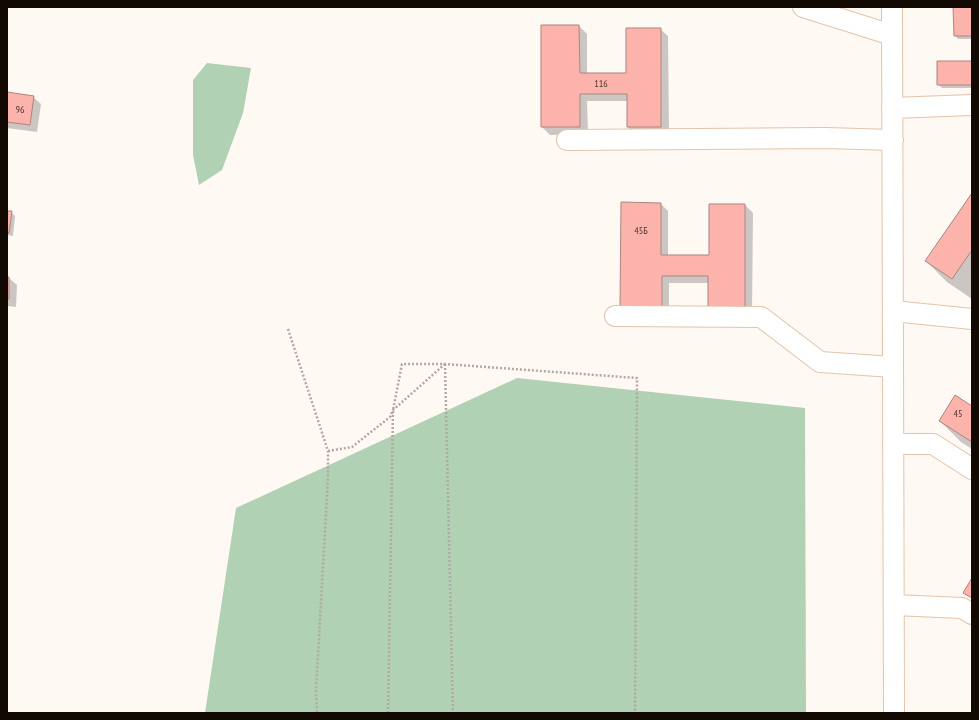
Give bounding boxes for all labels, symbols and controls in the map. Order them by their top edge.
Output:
house number: 116 [594,77,608,90]
house number: 96 [16,103,25,116]
house number: 45Б [634,224,648,237]
house number: 45 [954,407,963,420]

